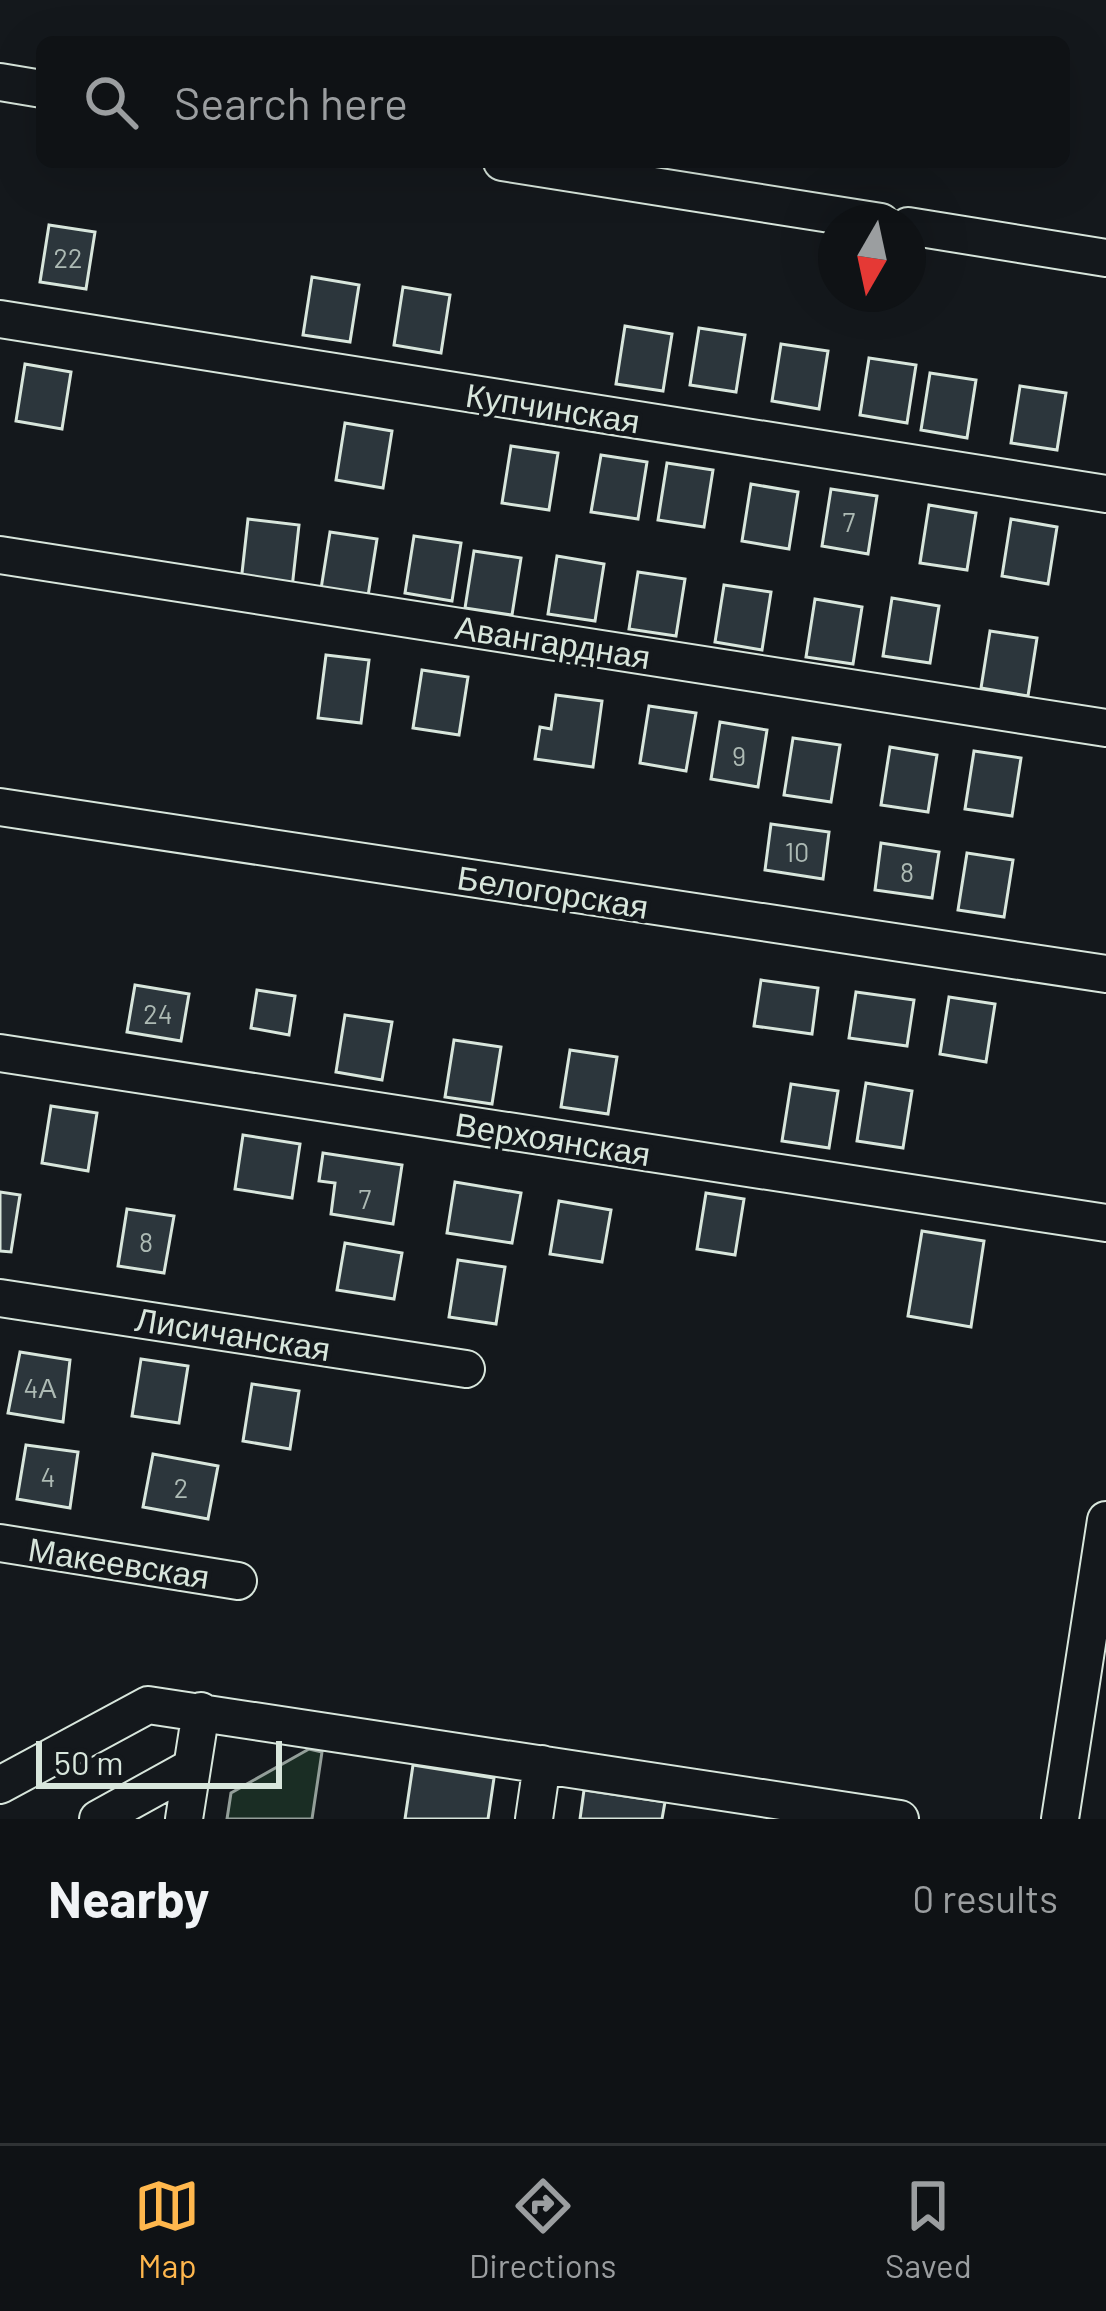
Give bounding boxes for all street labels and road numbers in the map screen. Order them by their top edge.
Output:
street label: Купчинская [463,374,643,440]
street label: Авангардная [453,606,653,676]
street label: Белогорская [455,856,651,926]
street label: Верхоянская [453,1103,653,1173]
street label: Лисичанская [133,1298,333,1368]
street label: Макеевская [26,1528,212,1596]

